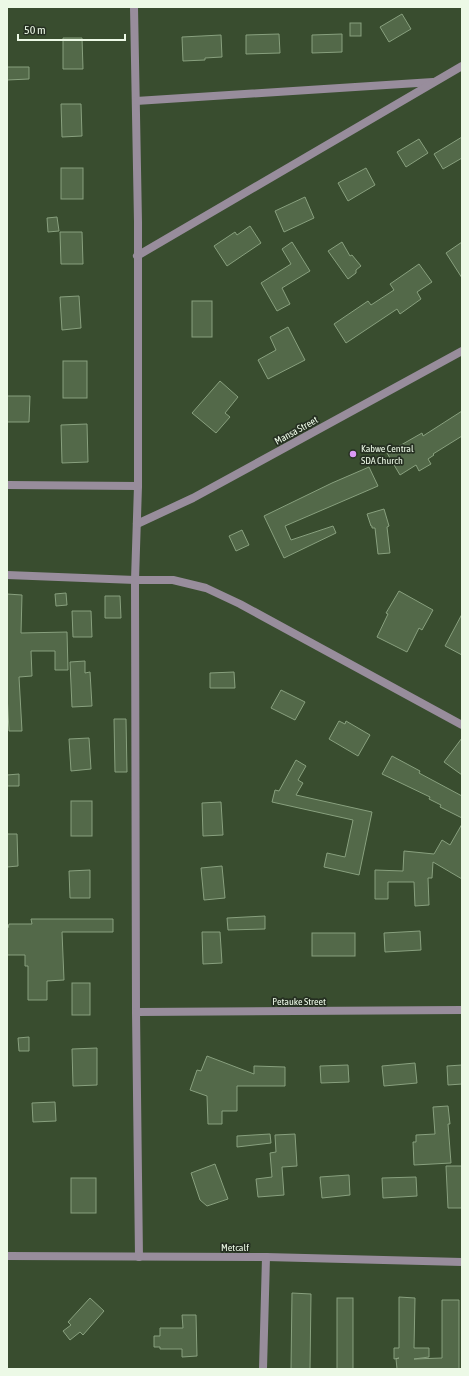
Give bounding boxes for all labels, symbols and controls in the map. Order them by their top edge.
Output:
scale bar [18,16,125,42]
text: 50 m [24,23,46,37]
street label: Mansa Street [273,414,320,447]
place label: Kabwe Central SDA Church [361,443,414,466]
marker: Kabwe Central SDA Church [348,449,358,459]
street label: Petauke Street [272,996,326,1007]
street label: Metcalf [221,1242,249,1253]

